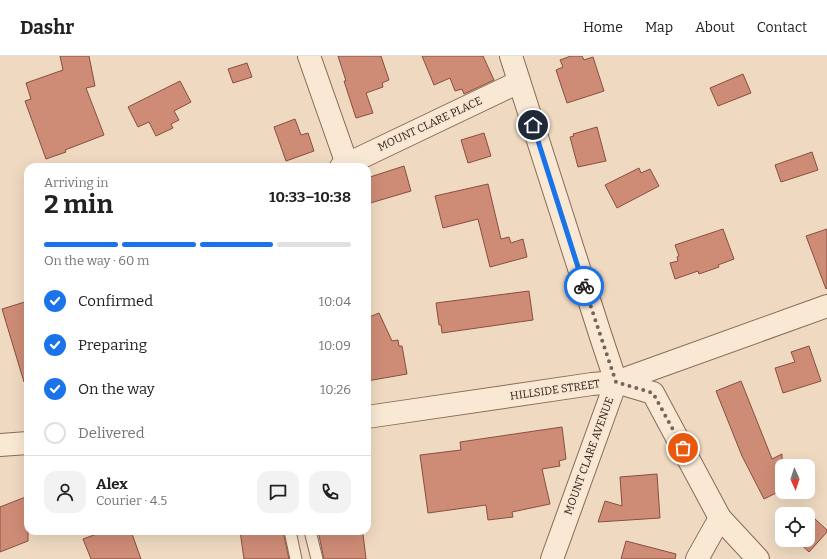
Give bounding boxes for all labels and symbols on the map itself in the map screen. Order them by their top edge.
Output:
street label: MOUNT CLARE PLACE [376,94,484,154]
pin [516,108,550,142]
courier [564,266,604,306]
street label: HILLSIDE STREET [509,377,601,403]
street label: MOUNT CLARE AVENUE [562,395,616,517]
pin [666,431,700,465]
north arrow [775,459,815,499]

